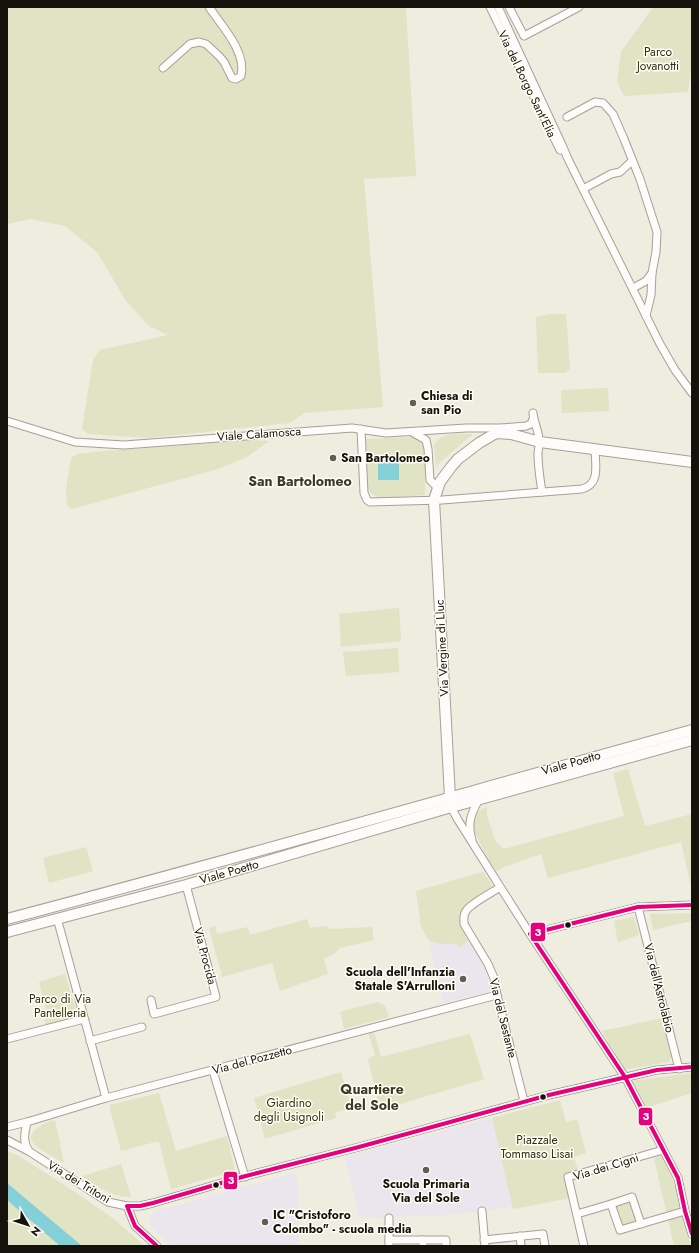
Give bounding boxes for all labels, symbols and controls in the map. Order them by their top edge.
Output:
street label: Via del Borgo Sant'Elia [493,27,561,141]
park label: Parco Jovanotti [635,43,679,75]
place label: Chiesa di san Pio [421,387,473,419]
marker: Chiesa di san Pio [408,398,418,408]
street label: Viale Calamosca [216,422,302,446]
place label: San Bartolomeo [341,449,430,467]
marker: San Bartolomeo [328,453,338,463]
district label: San Bartolomeo [248,471,352,491]
street label: Via Vergine di Lluc [430,599,454,697]
street label: Viale Poetto [539,746,603,780]
street label: Viale Poetto [197,855,261,889]
unlabelled marker [563,920,573,930]
line badge: 3 [530,922,546,942]
text: 3 [535,924,542,940]
street label: Via Procida [189,925,221,987]
street label: Via dell'Astrolabio [639,941,679,1035]
place label: Scuola dell'Infanzia Statale S'Arrulloni [346,963,455,995]
marker: Scuola dell'Infanzia Statale S'Arrulloni [458,974,468,984]
street label: Via del Sestante [484,976,522,1060]
park label: Parco di Via Pantelleria [29,990,91,1022]
street label: Via del Pozzetto [210,1041,294,1079]
district label: Quartiere del Sole [340,1079,404,1115]
unlabelled marker [538,1092,548,1102]
park label: Giardino degli Usignoli [254,1094,324,1126]
line badge: 3 [638,1107,653,1126]
text: 3 [643,1108,650,1124]
park label: Piazzale Tommaso Lisai [501,1131,573,1163]
street label: Via dei Cigni [571,1148,641,1186]
street label: Via dei Tritoni [44,1156,114,1208]
marker: Scuola Primaria Via del Sole [421,1165,431,1175]
line badge: 3 [223,1171,238,1190]
text: 3 [228,1172,235,1188]
place label: Scuola Primaria Via del Sole [382,1175,470,1207]
unlabelled marker [211,1180,221,1190]
north arrow [8,1205,48,1245]
place label: IC "Cristoforo Colombo" - scuola media [273,1206,411,1238]
marker: IC "Cristoforo Colombo" - scuola media [260,1217,270,1227]
text: N [27,1223,45,1240]

